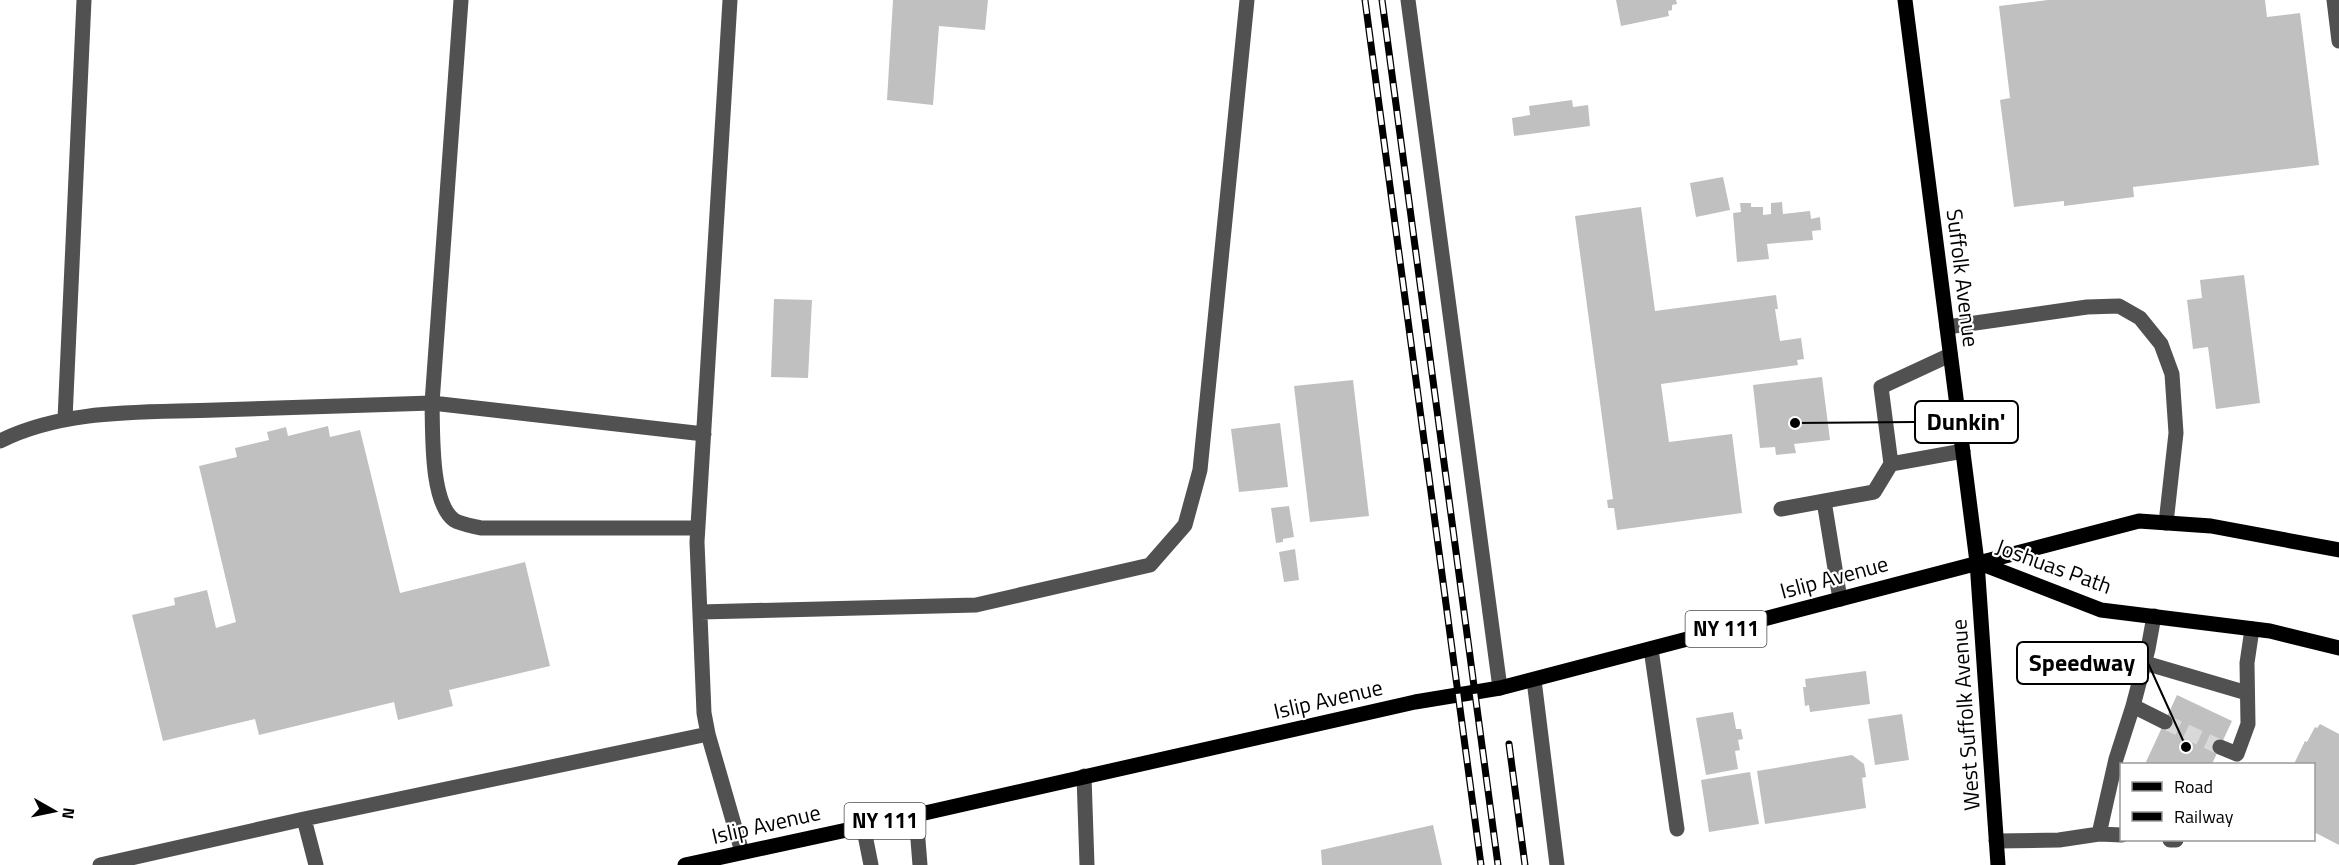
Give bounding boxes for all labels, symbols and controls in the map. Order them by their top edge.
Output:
street label: Suffolk Avenue [1938,207,1988,349]
callout: Dunkin' [1915,401,2018,443]
text: Dunkin' [1926,403,2006,439]
street label: Joshuas Path [1991,529,2117,603]
street label: Islip Avenue [1776,546,1892,608]
road number: NY 111 [1686,611,1766,647]
street label: West Suffolk Avenue [1941,618,1989,812]
callout: Speedway [2017,642,2148,684]
text: Speedway [2029,644,2135,680]
street label: Islip Avenue [1270,670,1386,728]
legend [2120,763,2315,841]
text: Road [2174,773,2213,800]
north arrow [24,781,84,841]
street label: Islip Avenue [708,795,824,853]
road number: NY 111 [844,803,926,839]
text: Railway [2174,803,2234,830]
text: N [56,806,82,821]

